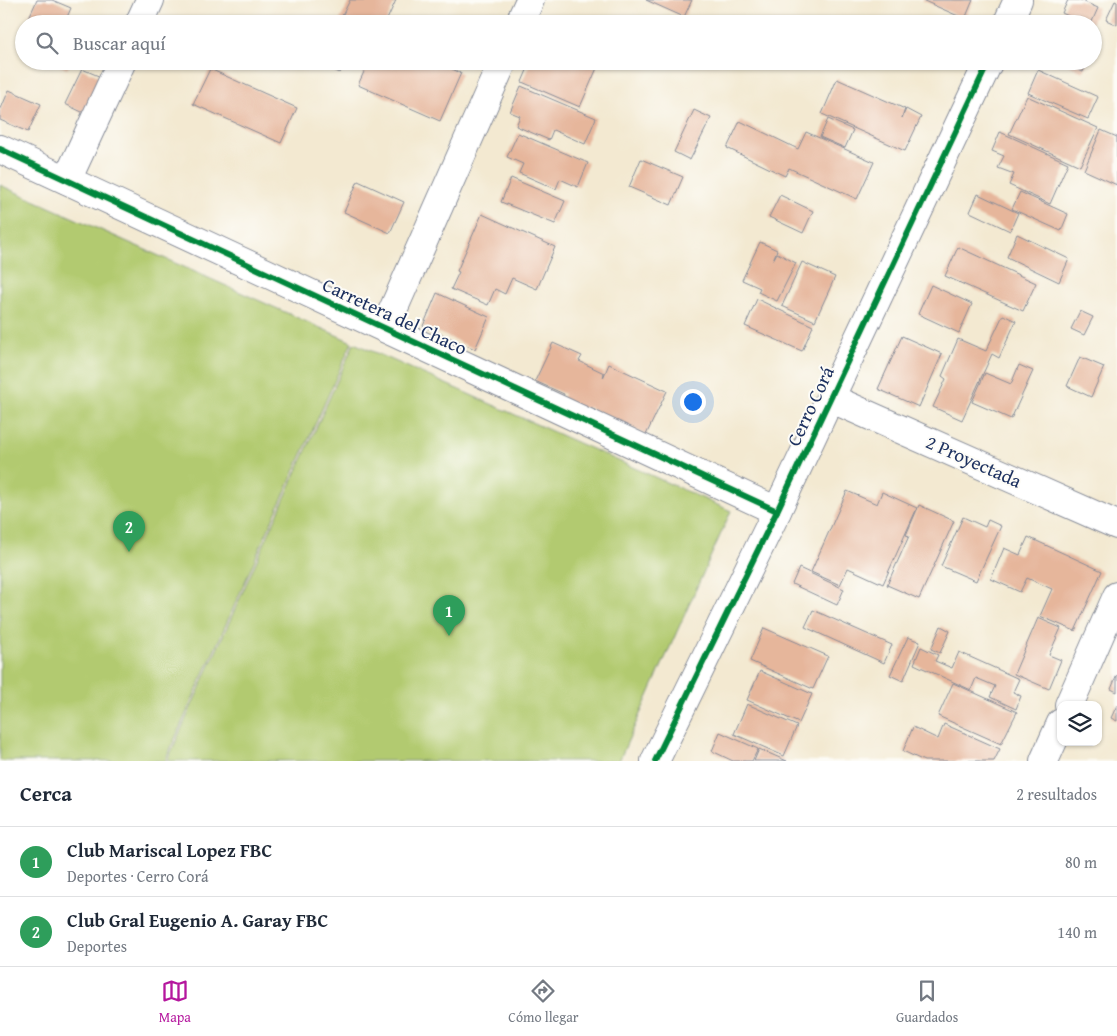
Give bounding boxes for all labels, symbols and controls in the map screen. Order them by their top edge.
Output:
search box [15,15,1102,70]
icon: search [33,29,61,57]
text: Buscar aquí [73,29,166,57]
street label: Carretera del Chaco [318,270,472,362]
street label: Cerro Corá [779,361,841,451]
your location [680,389,706,415]
street label: 2 Proyectada [922,427,1026,495]
pin: 2 [113,511,145,552]
pin: 1 [433,595,465,636]
map controls [1057,701,1102,746]
button: layers [1057,701,1102,746]
text: Cerca [20,778,72,809]
text: 2 resultados [1016,782,1097,806]
text: Club Mariscal Lopez FBC [67,836,272,864]
text: 1 [32,850,40,874]
text: 80 m [1065,850,1097,874]
text: Deportes · Cerro Corá [67,864,209,888]
text: Club Gral Eugenio A. Garay FBC [67,906,328,934]
text: 2 [32,920,40,944]
text: 140 m [1057,920,1097,944]
text: Deportes [67,934,127,958]
tab: Mapa [159,977,191,1027]
tab: Cómo llegar [508,977,579,1027]
tab: Guardados [896,977,958,1027]

